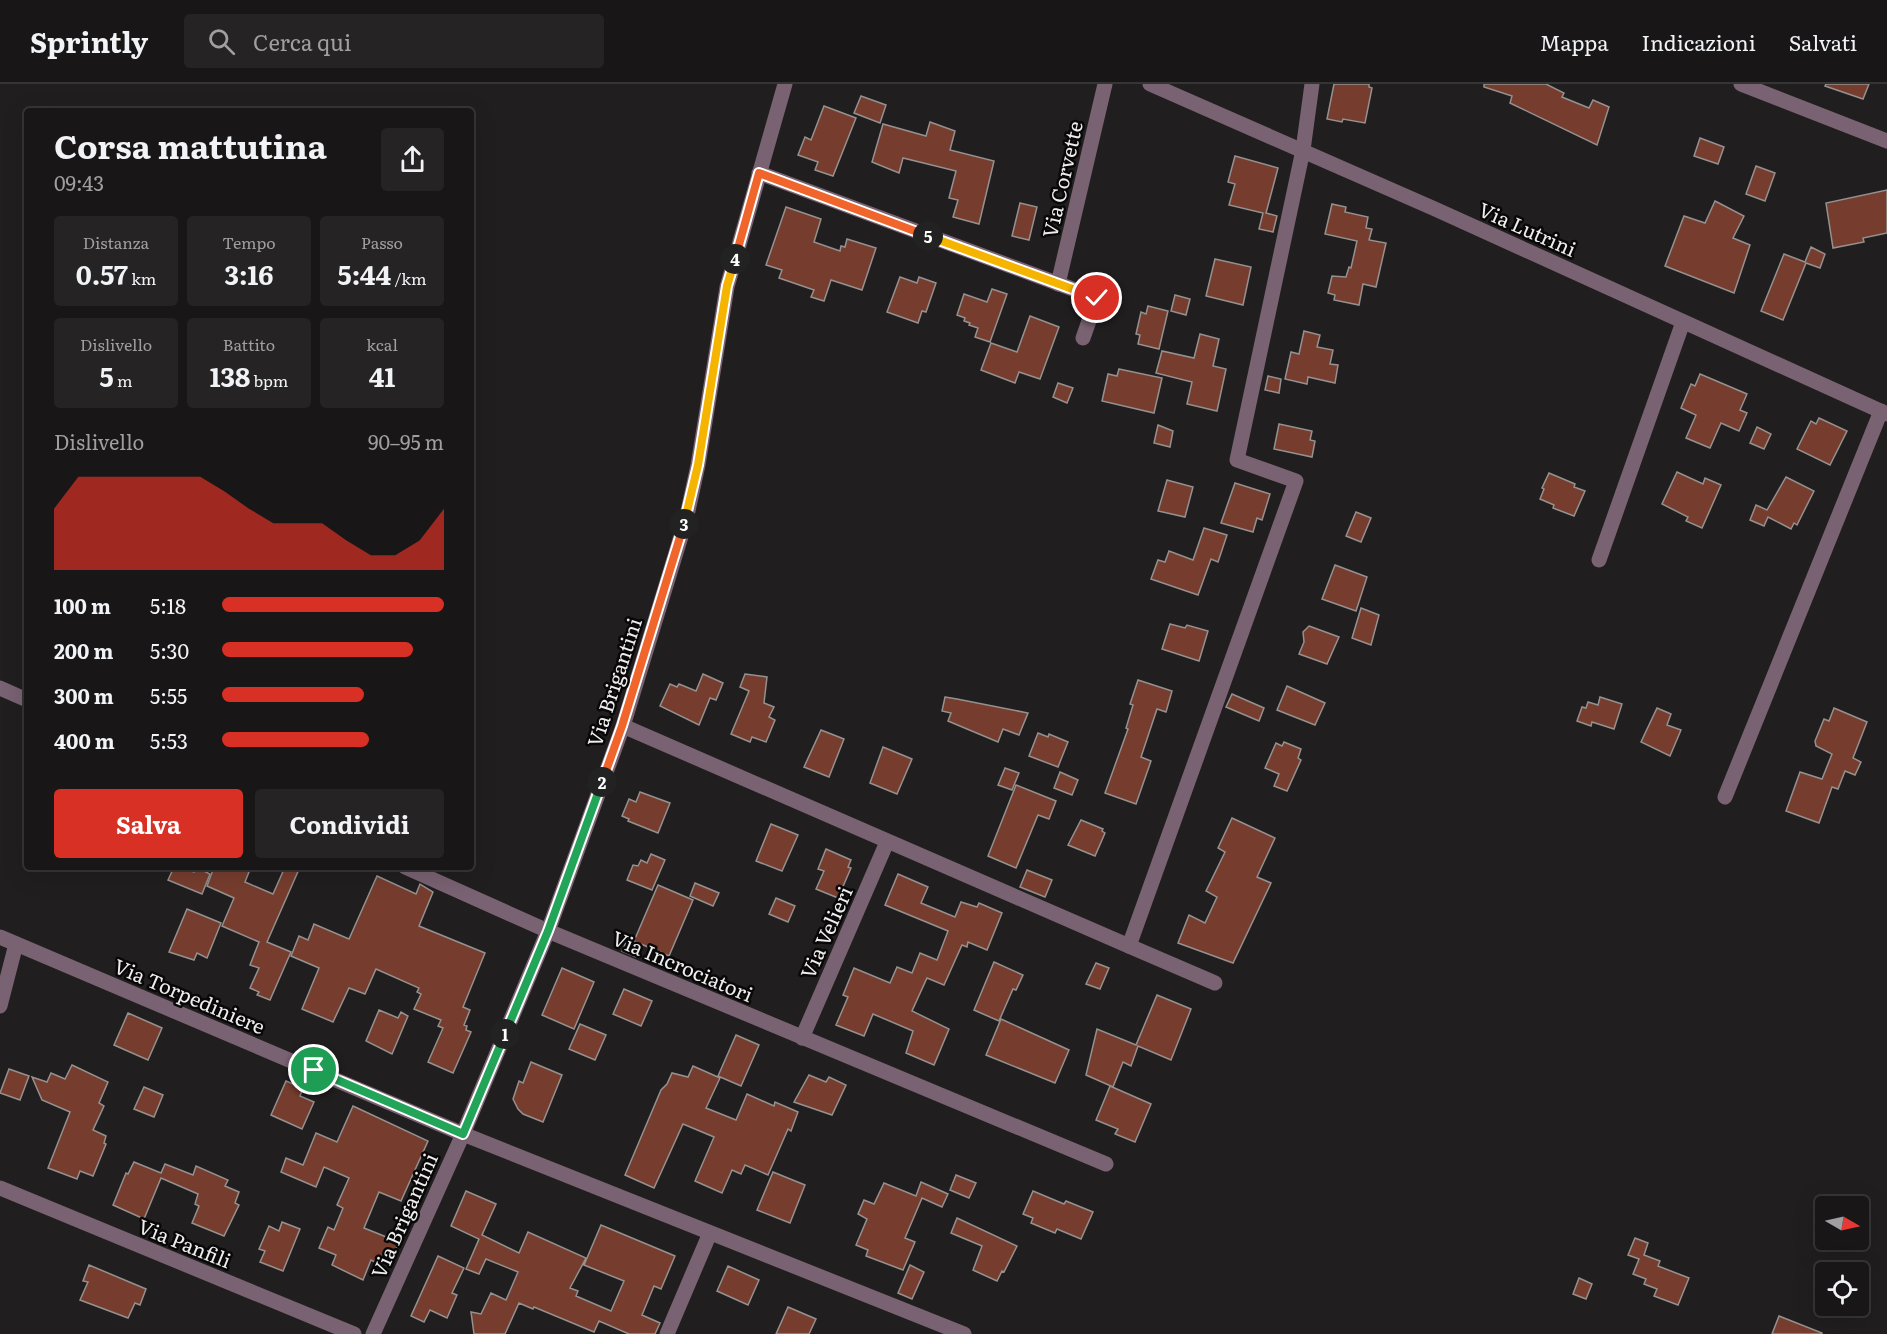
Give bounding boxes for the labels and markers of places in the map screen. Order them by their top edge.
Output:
pin: 5 [913,221,943,251]
pin: 4 [720,244,750,274]
pin [1071,272,1122,323]
pin: 3 [669,509,699,539]
pin: 2 [587,767,617,797]
pin: 1 [490,1019,520,1049]
pin [288,1044,339,1095]

